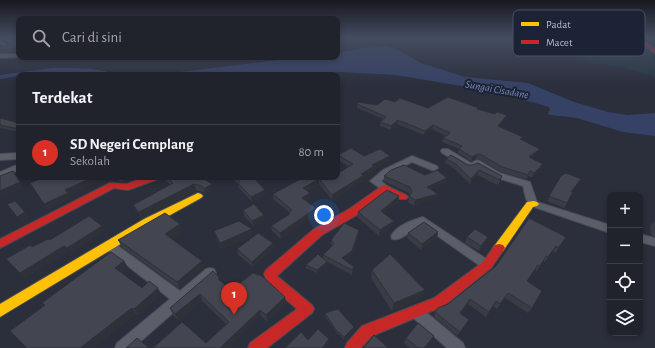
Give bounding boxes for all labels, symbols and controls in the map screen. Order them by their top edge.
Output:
legend [513,10,645,56]
search box [16,16,340,60]
text: Padat [546,19,571,30]
icon: search [30,27,52,49]
text: Cari di sini [62,30,122,45]
text: Macet [546,37,573,48]
water label: Sungai Cisadane [464,79,529,100]
text: Terdekat [32,89,92,106]
text: SD Negeri Cemplang [70,137,194,152]
text: 1 [43,146,47,159]
text: 80 m [298,146,324,159]
text: Sekolah [70,155,110,168]
map controls [607,192,643,336]
button: + [607,192,643,228]
your location [314,205,334,225]
button: − [607,228,643,264]
button: locate [607,264,643,300]
pin: 1 [221,282,247,315]
button: layers [607,300,643,336]

